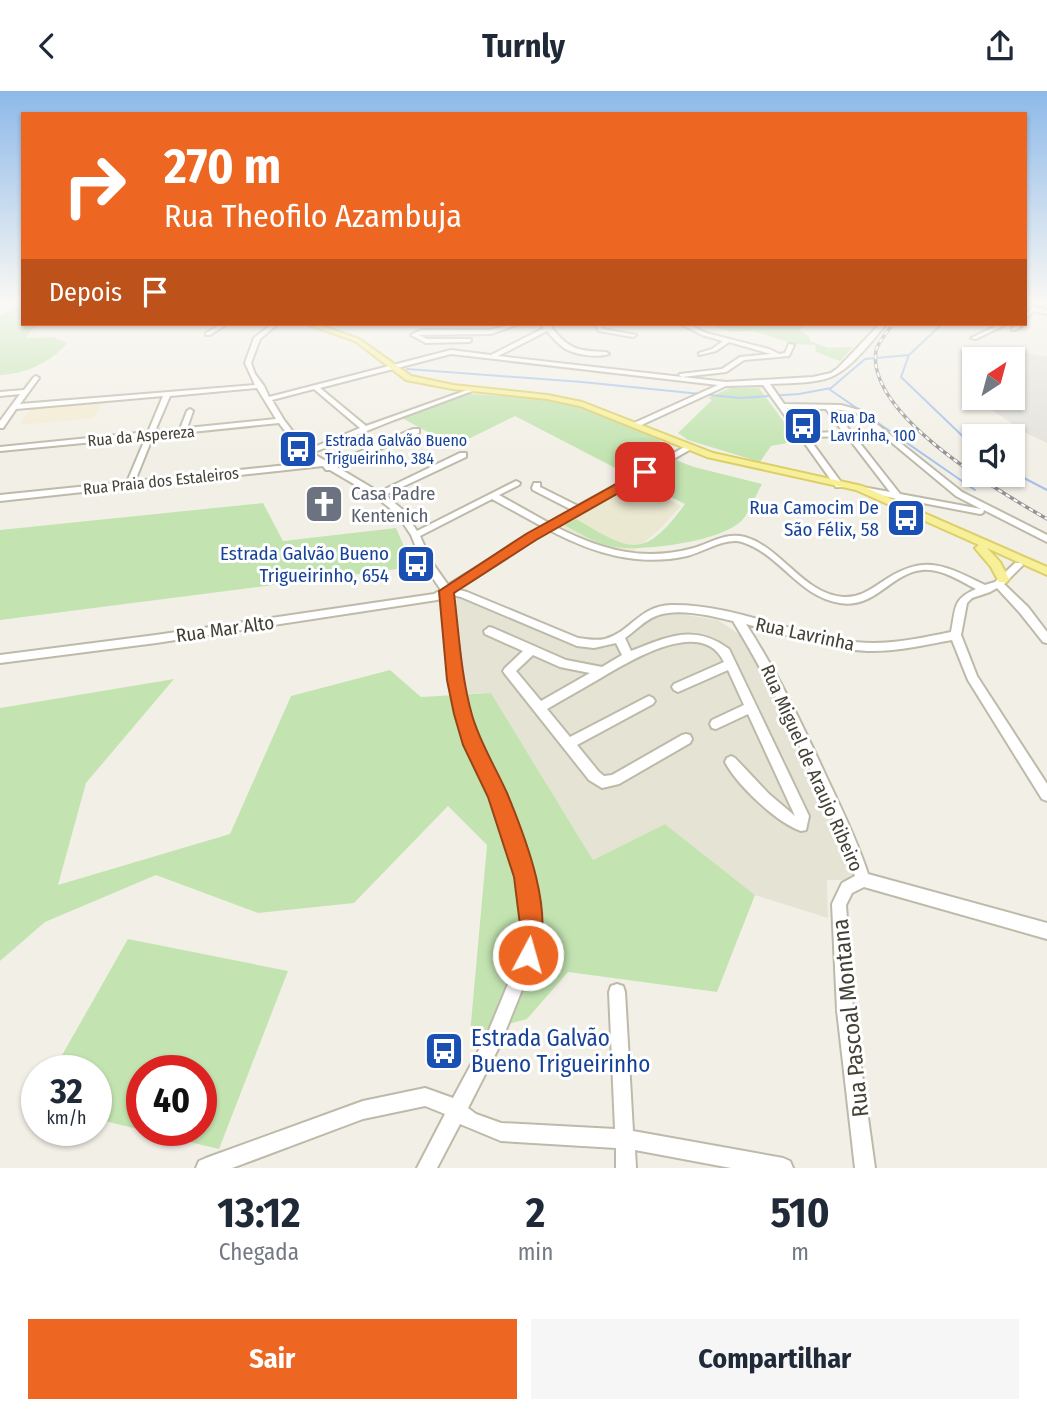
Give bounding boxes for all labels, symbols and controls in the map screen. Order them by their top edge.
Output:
icon: back [28,27,66,65]
text: Turnly [482,27,565,65]
icon: share [981,27,1019,65]
text: 270 m [164,137,281,196]
icon: right [49,140,140,231]
text: Rua Theofilo Azambuja [164,197,462,235]
icon: arrive [136,273,174,311]
text: Depois [49,277,122,308]
north arrow [962,347,1026,409]
map controls [962,347,1025,487]
bus stop icon: Rua Da Lavrinha, 100 [782,405,824,447]
place label: Rua Da Lavrinha, 100 [830,408,916,445]
street label: Rua da Aspereza [87,422,195,450]
button: sound [962,424,1025,487]
bus stop icon: Estrada Galvão Bueno Trigueirinho, 384 [277,428,319,470]
place label: Estrada Galvão Bueno Trigueirinho, 384 [325,431,467,468]
pin [615,442,675,502]
icon: arrive [626,453,664,491]
street label: Rua Praia dos Estaleiros [82,463,240,499]
place label: Casa Padre Kentenich [351,482,435,527]
church icon: Casa Padre Kentenich [303,483,345,525]
place label: Rua Camocim De São Félix, 58 [749,496,879,541]
bus stop icon: Rua Camocim De São Félix, 58 [885,497,927,539]
place label: Estrada Galvão Bueno Trigueirinho, 654 [220,542,389,587]
bus stop icon: Estrada Galvão Bueno Trigueirinho, 654 [395,543,437,585]
street label: Rua Mar Alto [174,611,276,647]
street label: Rua Lavrinha [753,612,857,656]
street label: Rua Miguel de Araujo Ribeiro [756,661,868,875]
street label: Rua Pascoal Montana [826,917,874,1119]
position arrow [491,918,565,992]
place label: Estrada Galvão Bueno Trigueirinho [471,1024,650,1078]
bus stop icon: Estrada Galvão Bueno Trigueirinho [423,1030,465,1072]
speed limit sign: 40 [126,1055,217,1146]
text: 32 [50,1070,83,1112]
text: km/h [46,1107,87,1129]
text: 13:12 [217,1188,300,1238]
text: 2 [526,1188,545,1238]
text: 510 [771,1188,830,1238]
text: Chegada [219,1238,299,1266]
text: min [518,1238,553,1266]
text: m [791,1238,809,1266]
button: Sair [28,1319,517,1399]
button: Compartilhar [531,1319,1019,1399]

